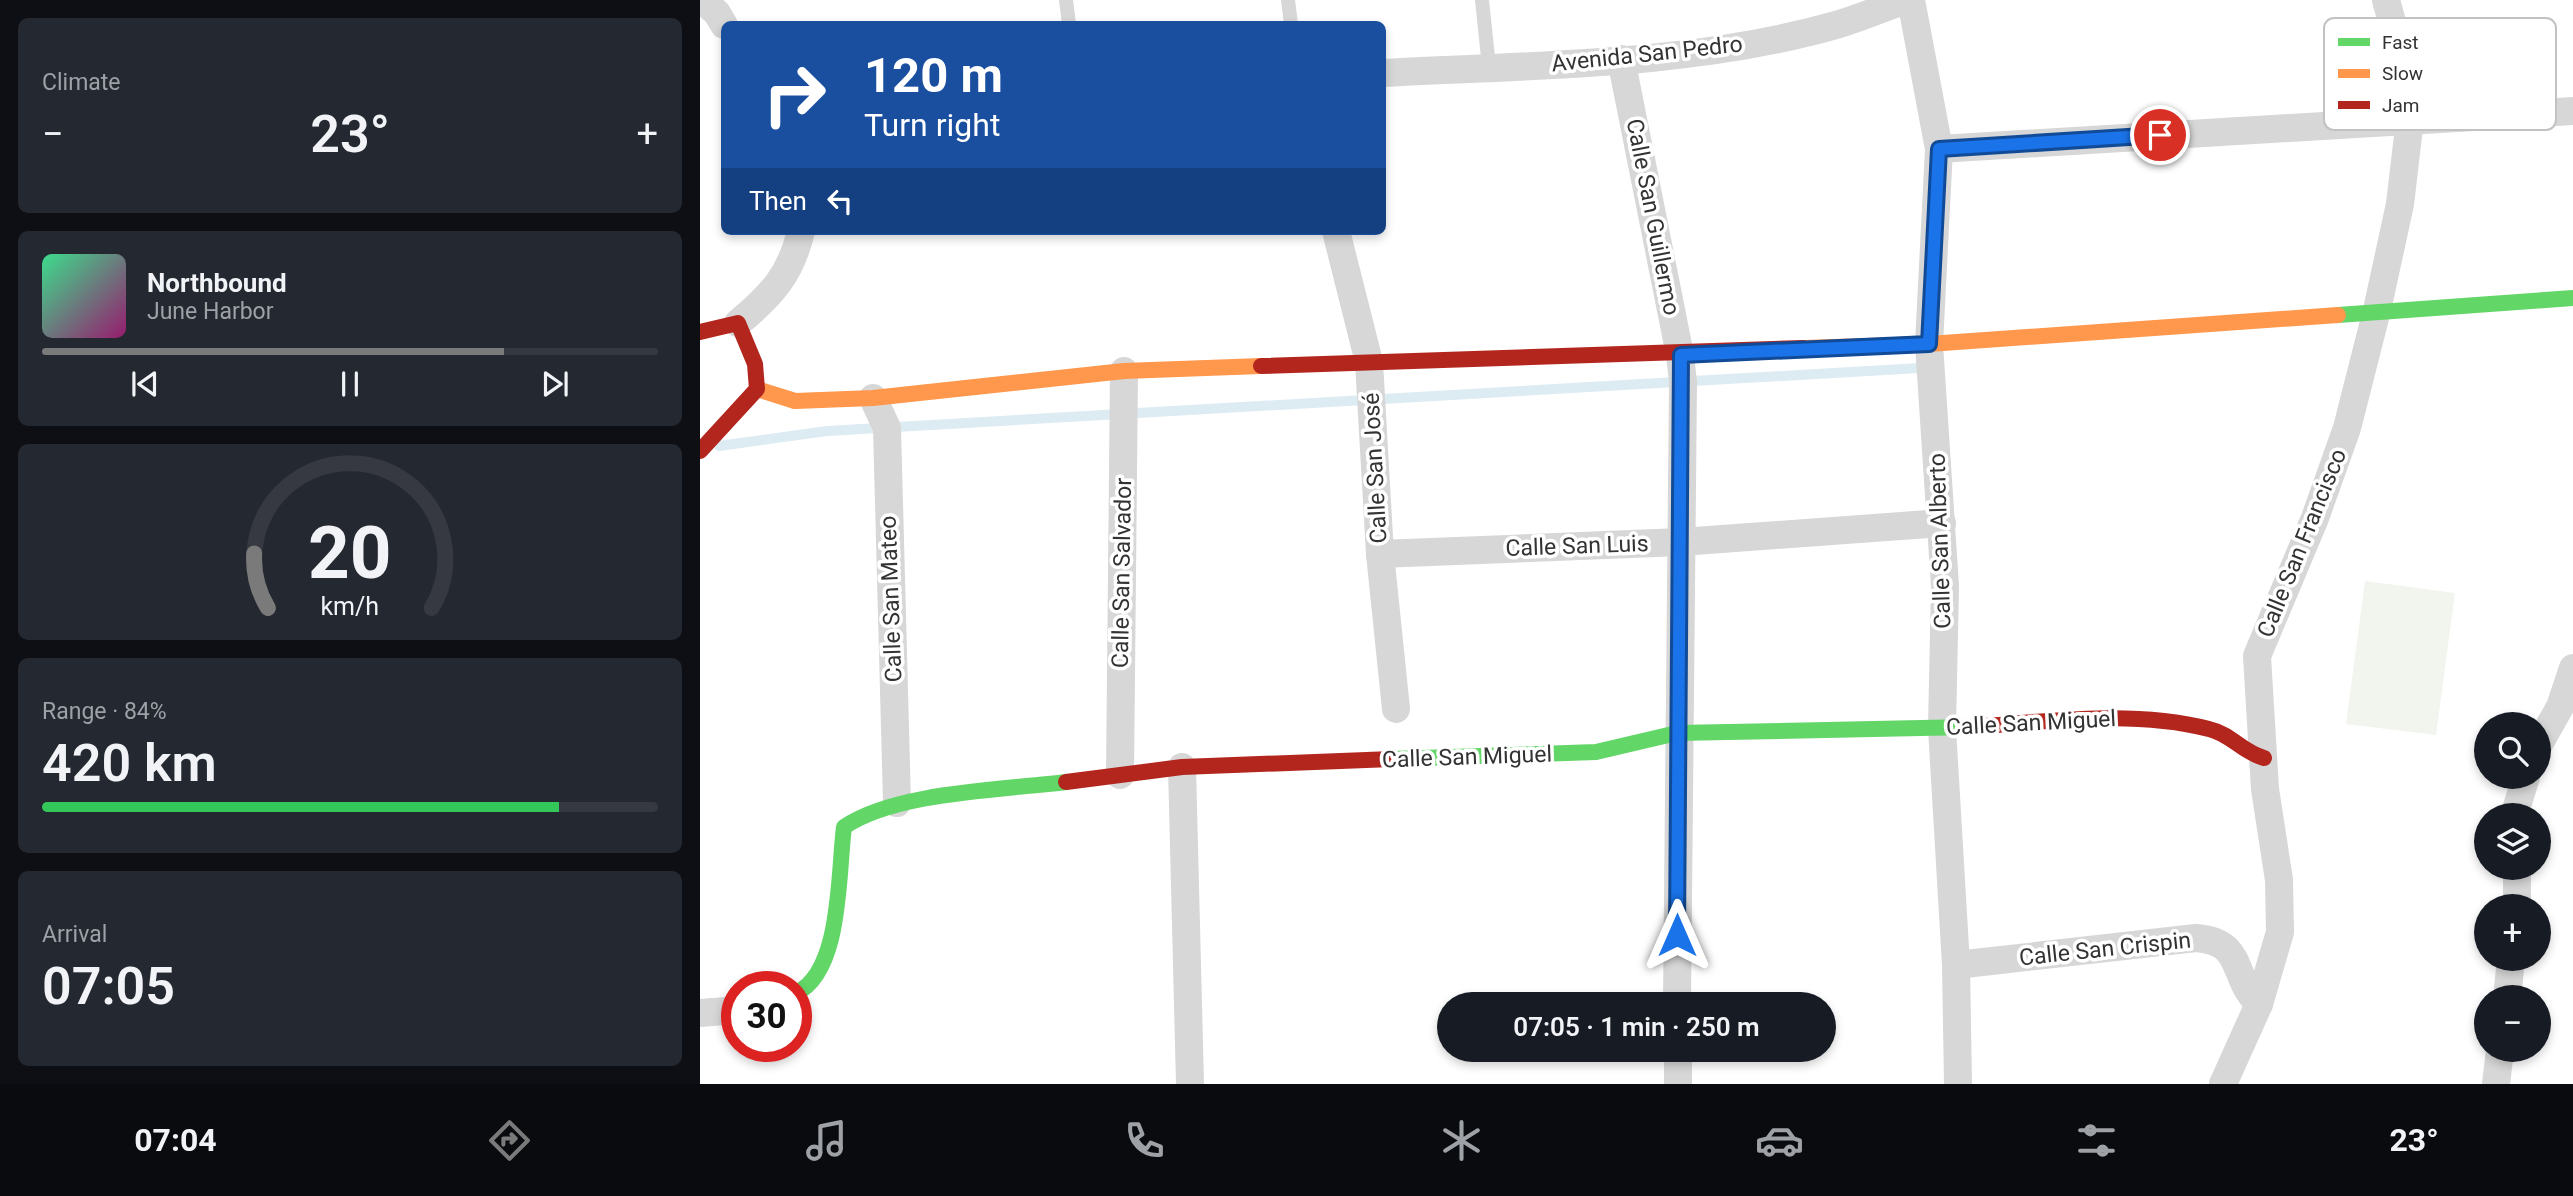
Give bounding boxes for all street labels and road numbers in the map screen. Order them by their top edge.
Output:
street label: Avenida San Pedro [1550,31,1744,77]
street label: Calle San Guillermo [1621,116,1685,318]
street label: Calle San José [1358,392,1392,544]
street label: Calle San Francisco [2252,445,2352,641]
street label: Calle San Alberto [1923,453,1957,629]
street label: Calle San Salvador [1107,477,1137,668]
street label: Calle San Mateo [875,515,907,683]
street label: Calle San Luis [1505,530,1649,562]
street label: Calle San Miguel [1945,705,2117,741]
street label: Calle San Miguel [1381,741,1553,773]
street label: Calle San Crispin [2018,927,2192,971]

